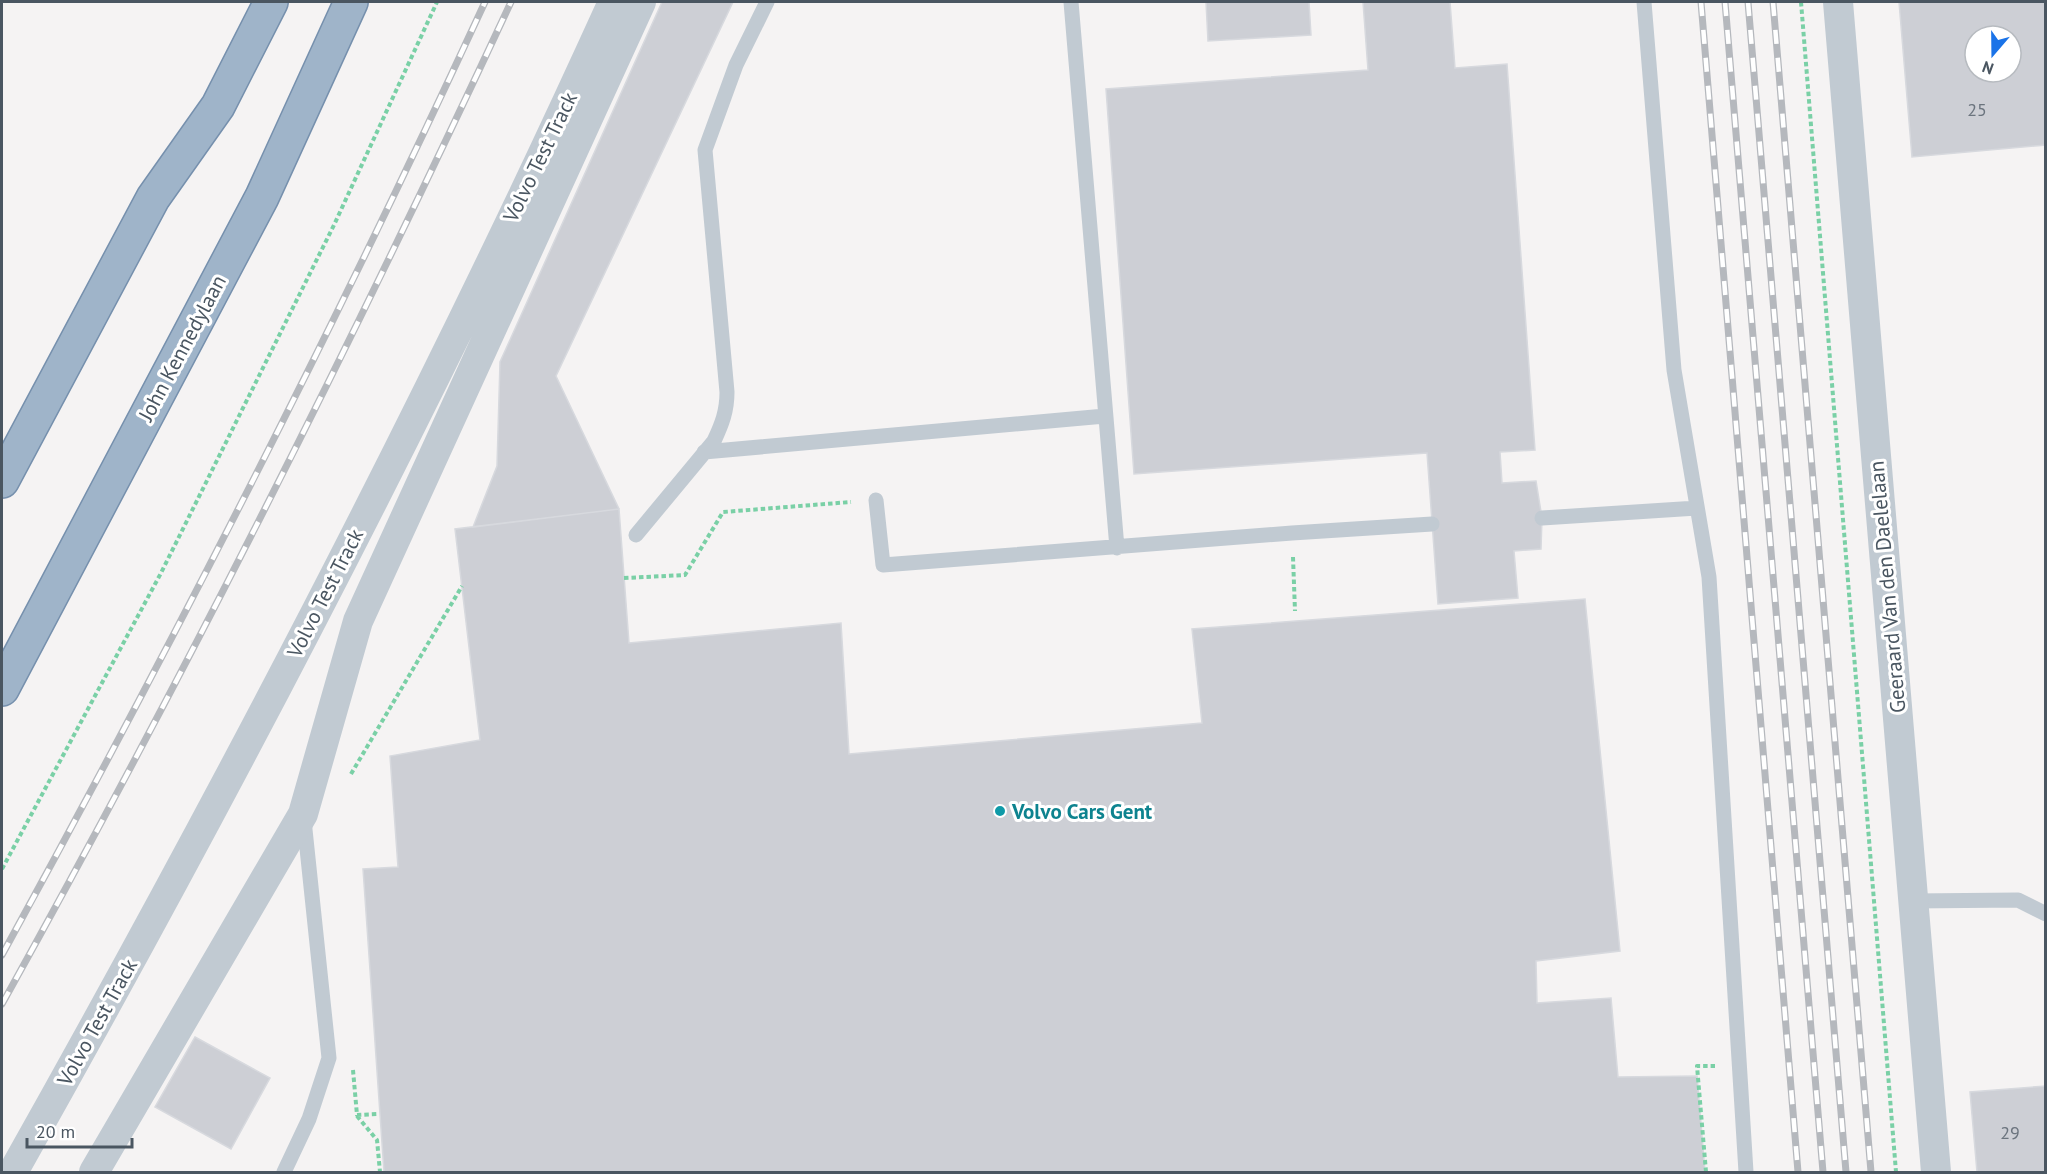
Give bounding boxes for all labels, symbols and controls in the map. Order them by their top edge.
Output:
north arrow [1963,24,2023,84]
text: N [1980,57,1996,79]
street label: Volvo Test Track [496,88,583,227]
house number: 25 [1967,98,1987,121]
street label: John Kennedylaan [132,270,232,427]
street label: Geeraard Van den Daelelaan [1863,460,1911,714]
street label: Volvo Test Track [280,524,369,663]
place label: Volvo Cars Gent [1011,798,1153,825]
marker: Volvo Cars Gent [993,804,1007,818]
street label: Volvo Test Track [50,954,143,1091]
scale bar [27,1111,132,1149]
text: 20 m [36,1120,75,1143]
house number: 29 [2000,1121,2020,1144]

